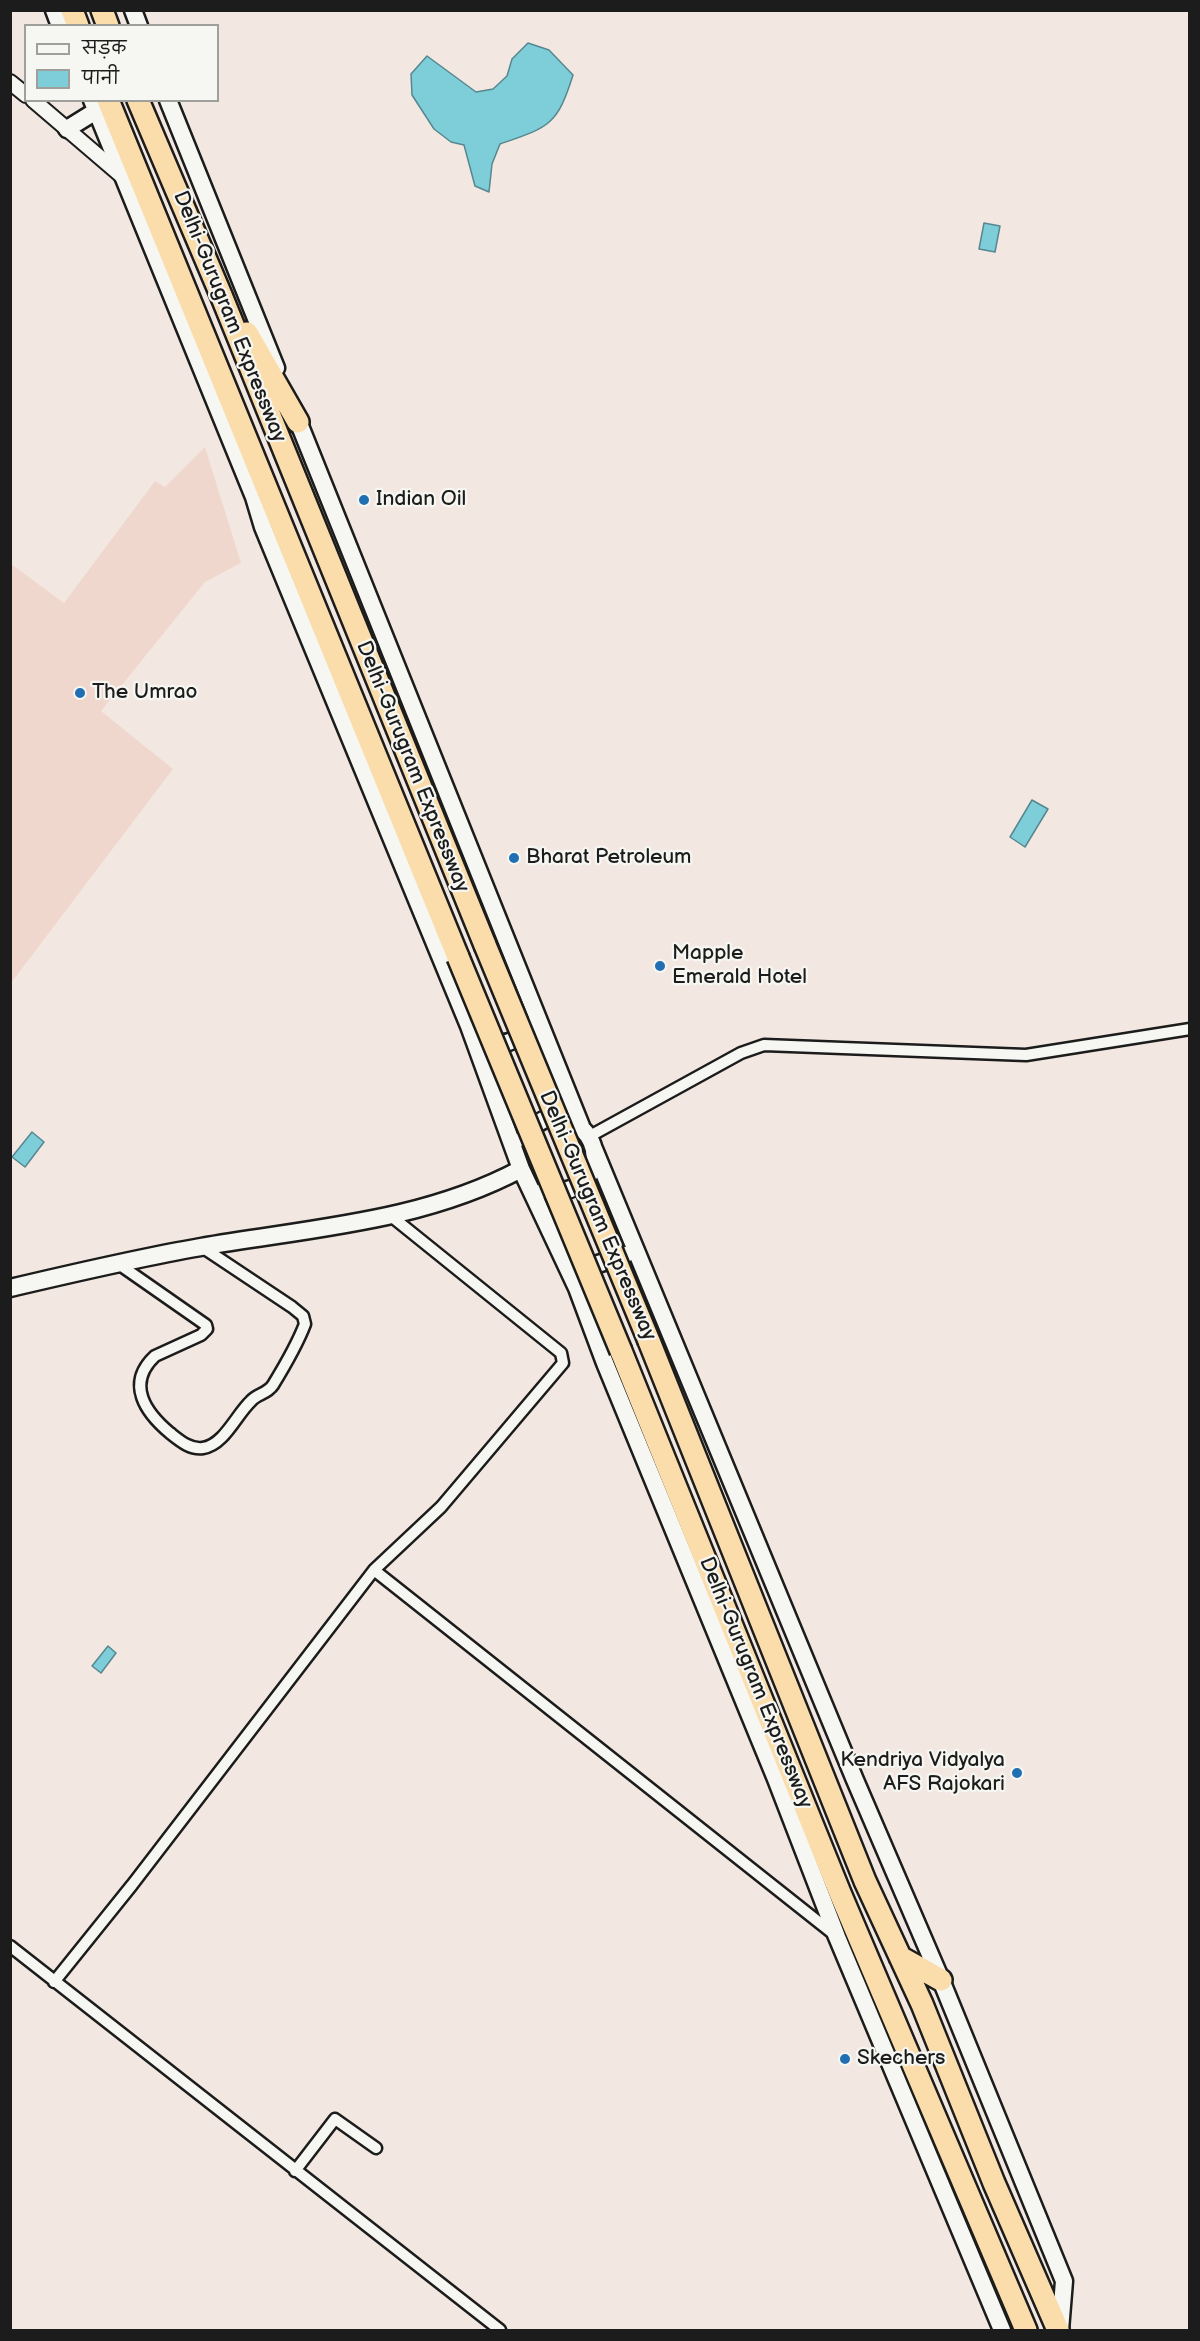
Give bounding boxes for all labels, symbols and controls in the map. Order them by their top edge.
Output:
legend [24,24,219,102]
text: सड़क [82,38,126,59]
text: पानी [82,68,119,89]
street label: Delhi-Gurugram Expressway [167,188,291,446]
place label: Indian Oil [376,487,466,513]
marker: Indian Oil [357,493,371,507]
street label: Delhi-Gurugram Expressway [350,638,474,896]
place label: The Umrao [92,680,198,706]
marker: The Umrao [73,686,87,700]
place label: Bharat Petroleum [526,845,691,871]
marker: Bharat Petroleum [507,851,521,865]
place label: Mapple Emerald Hotel [672,941,807,991]
marker: Mapple Emerald Hotel [653,959,667,973]
street label: Delhi-Gurugram Expressway [533,1087,661,1345]
street label: Delhi-Gurugram Expressway [693,1554,817,1812]
place label: Kendriya Vidyalya AFS Rajokari [840,1748,1005,1798]
marker: Kendriya Vidyalya AFS Rajokari [1010,1766,1024,1780]
place label: Skechers [857,2046,945,2072]
marker: Skechers [838,2052,852,2066]

